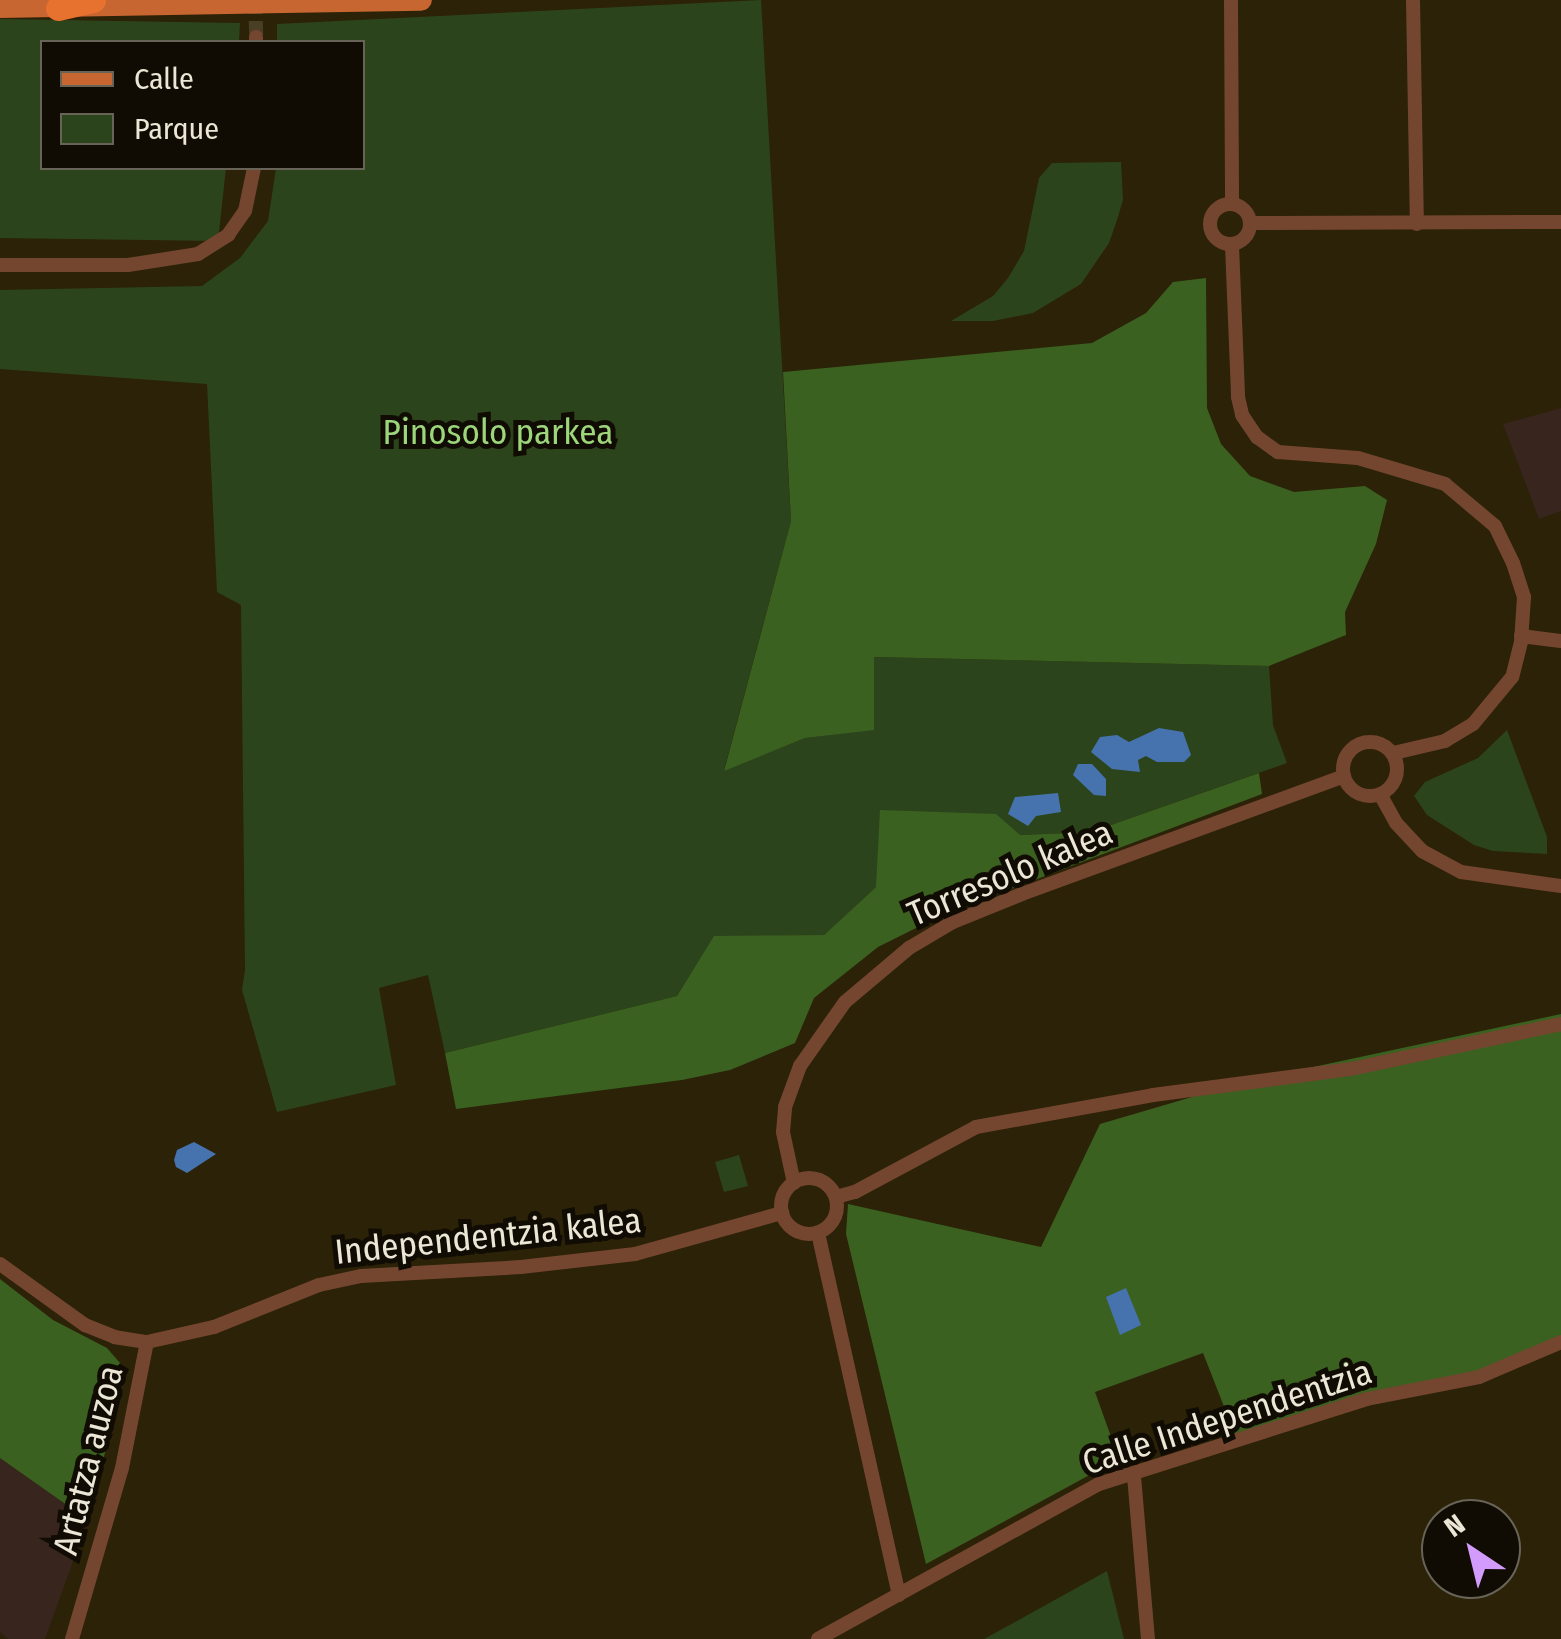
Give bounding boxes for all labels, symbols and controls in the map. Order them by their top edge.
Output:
legend [40,40,365,170]
text: Calle [134,61,194,97]
text: Parque [134,111,219,147]
park label: Pinosolo parkea [383,411,613,453]
street label: Torresolo kalea [901,811,1119,935]
street label: Independentzia kalea [333,1199,643,1273]
street label: Calle Independentzia [1077,1350,1377,1484]
street label: Artatza auzoa [44,1361,132,1559]
north arrow [1421,1499,1521,1599]
text: N [1438,1507,1471,1544]

